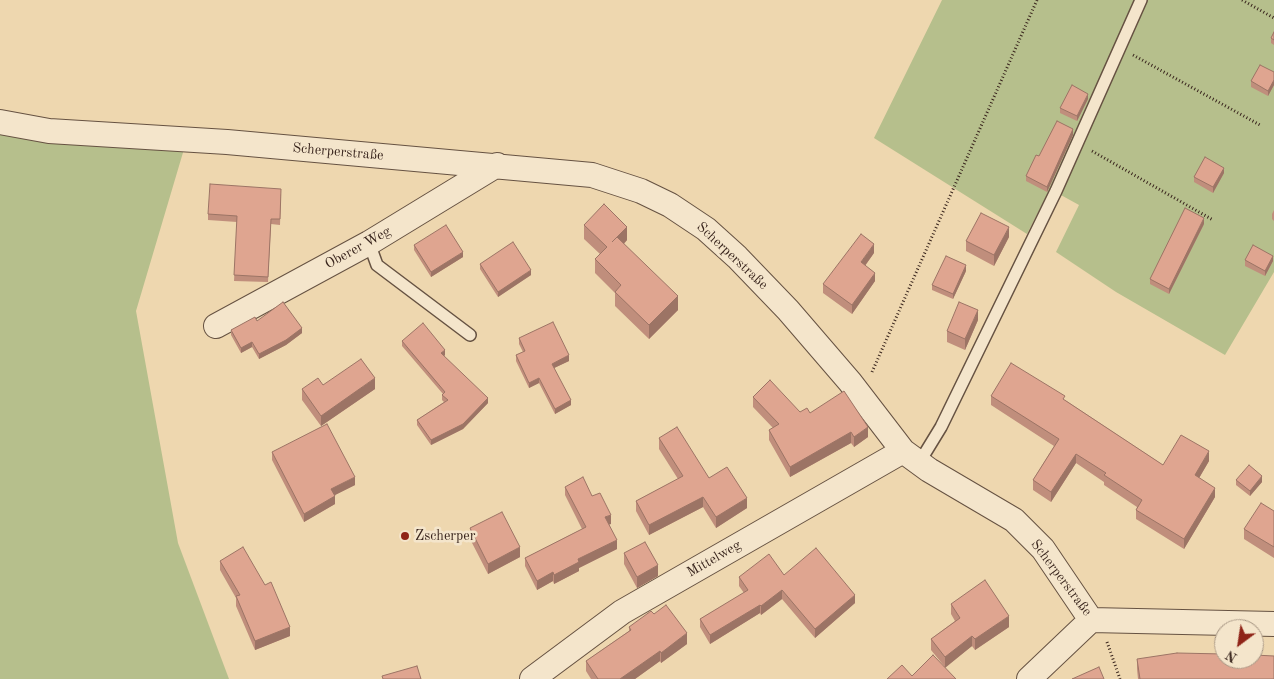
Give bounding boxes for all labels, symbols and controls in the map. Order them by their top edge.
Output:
street label: Scherperstraße [292,140,384,164]
street label: Scherperstraße [693,219,771,293]
street label: Oberer Weg [322,223,394,273]
place label: Zscherper [415,528,476,544]
marker: Zscherper [399,530,411,542]
street label: Scherperstraße [1027,536,1095,620]
street label: Mittelweg [684,537,744,581]
north arrow [1214,619,1264,669]
text: N [1224,647,1240,665]

